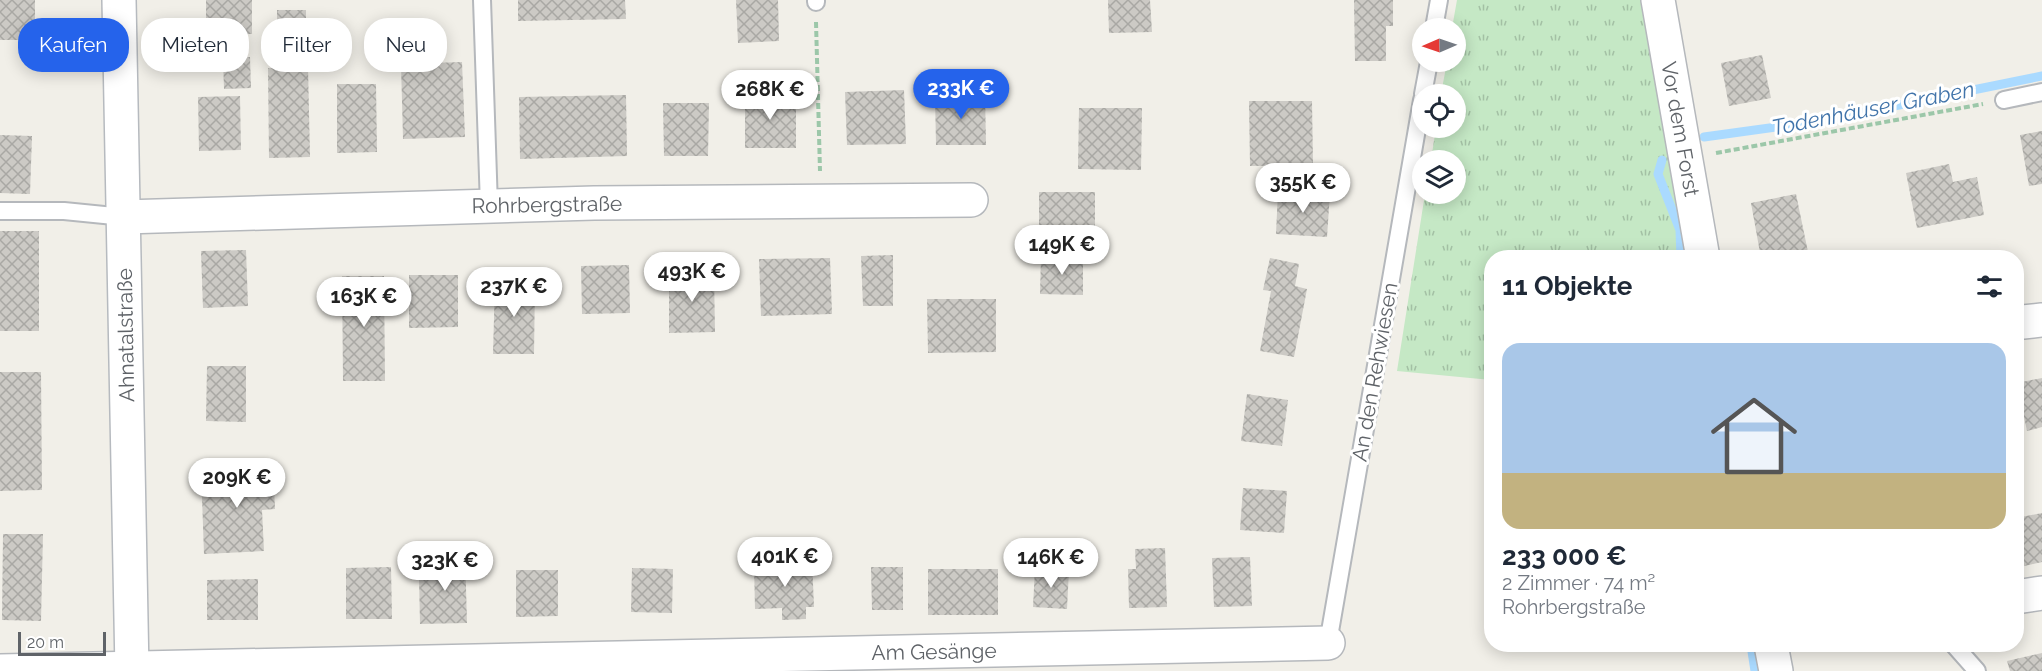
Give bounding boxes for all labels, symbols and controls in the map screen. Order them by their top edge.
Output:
chip: Kaufen [18,18,129,72]
chip: Mieten [141,18,249,72]
chip: Filter [261,18,352,72]
chip: Neu [364,18,447,72]
north arrow [1412,18,1466,72]
map controls [1412,18,1466,204]
street label: Vor dem Forst [1656,60,1705,198]
pin: 233K € [912,69,1010,120]
pin: 268K € [721,70,819,121]
text: 233K € [927,76,995,100]
water label: Todenhäuser Graben [1770,76,1976,140]
text: 268K € [735,77,805,101]
button: locate [1412,84,1466,138]
button: layers [1412,150,1466,204]
pin: 355K € [1254,163,1352,214]
text: 355K € [1269,170,1337,194]
street label: Rohrbergstraße [471,191,623,218]
pin: 149K € [1013,225,1111,276]
text: 149K € [1029,232,1095,256]
pin: 493K € [643,252,741,303]
text: 493K € [658,259,726,283]
pin: 237K € [465,267,563,318]
street label: Ahnatalstraße [112,268,139,402]
icon: filters [1973,270,2006,303]
text: 11 Objekte [1502,271,1632,301]
text: 237K € [480,274,548,298]
pin: 163K € [315,277,413,328]
street label: An den Rehwiesen [1346,281,1403,463]
text: 163K € [331,284,397,308]
icon: home [1700,382,1808,490]
pin: 209K € [188,458,286,509]
text: 209K € [202,465,272,489]
pin: 401K € [736,537,834,588]
pin: 146K € [1002,538,1100,589]
pin: 323K € [396,541,494,592]
text: 233 000 € [1502,541,1627,571]
text: 401K € [751,544,819,568]
text: 146K € [1017,545,1085,569]
text: 323K € [411,548,479,572]
text: 2 Zimmer · 74 m² [1502,571,1655,595]
text: Rohrbergstraße [1502,595,1646,619]
scale bar [18,629,106,656]
text: 20 m [27,633,64,652]
street label: Am Gesänge [871,638,997,665]

